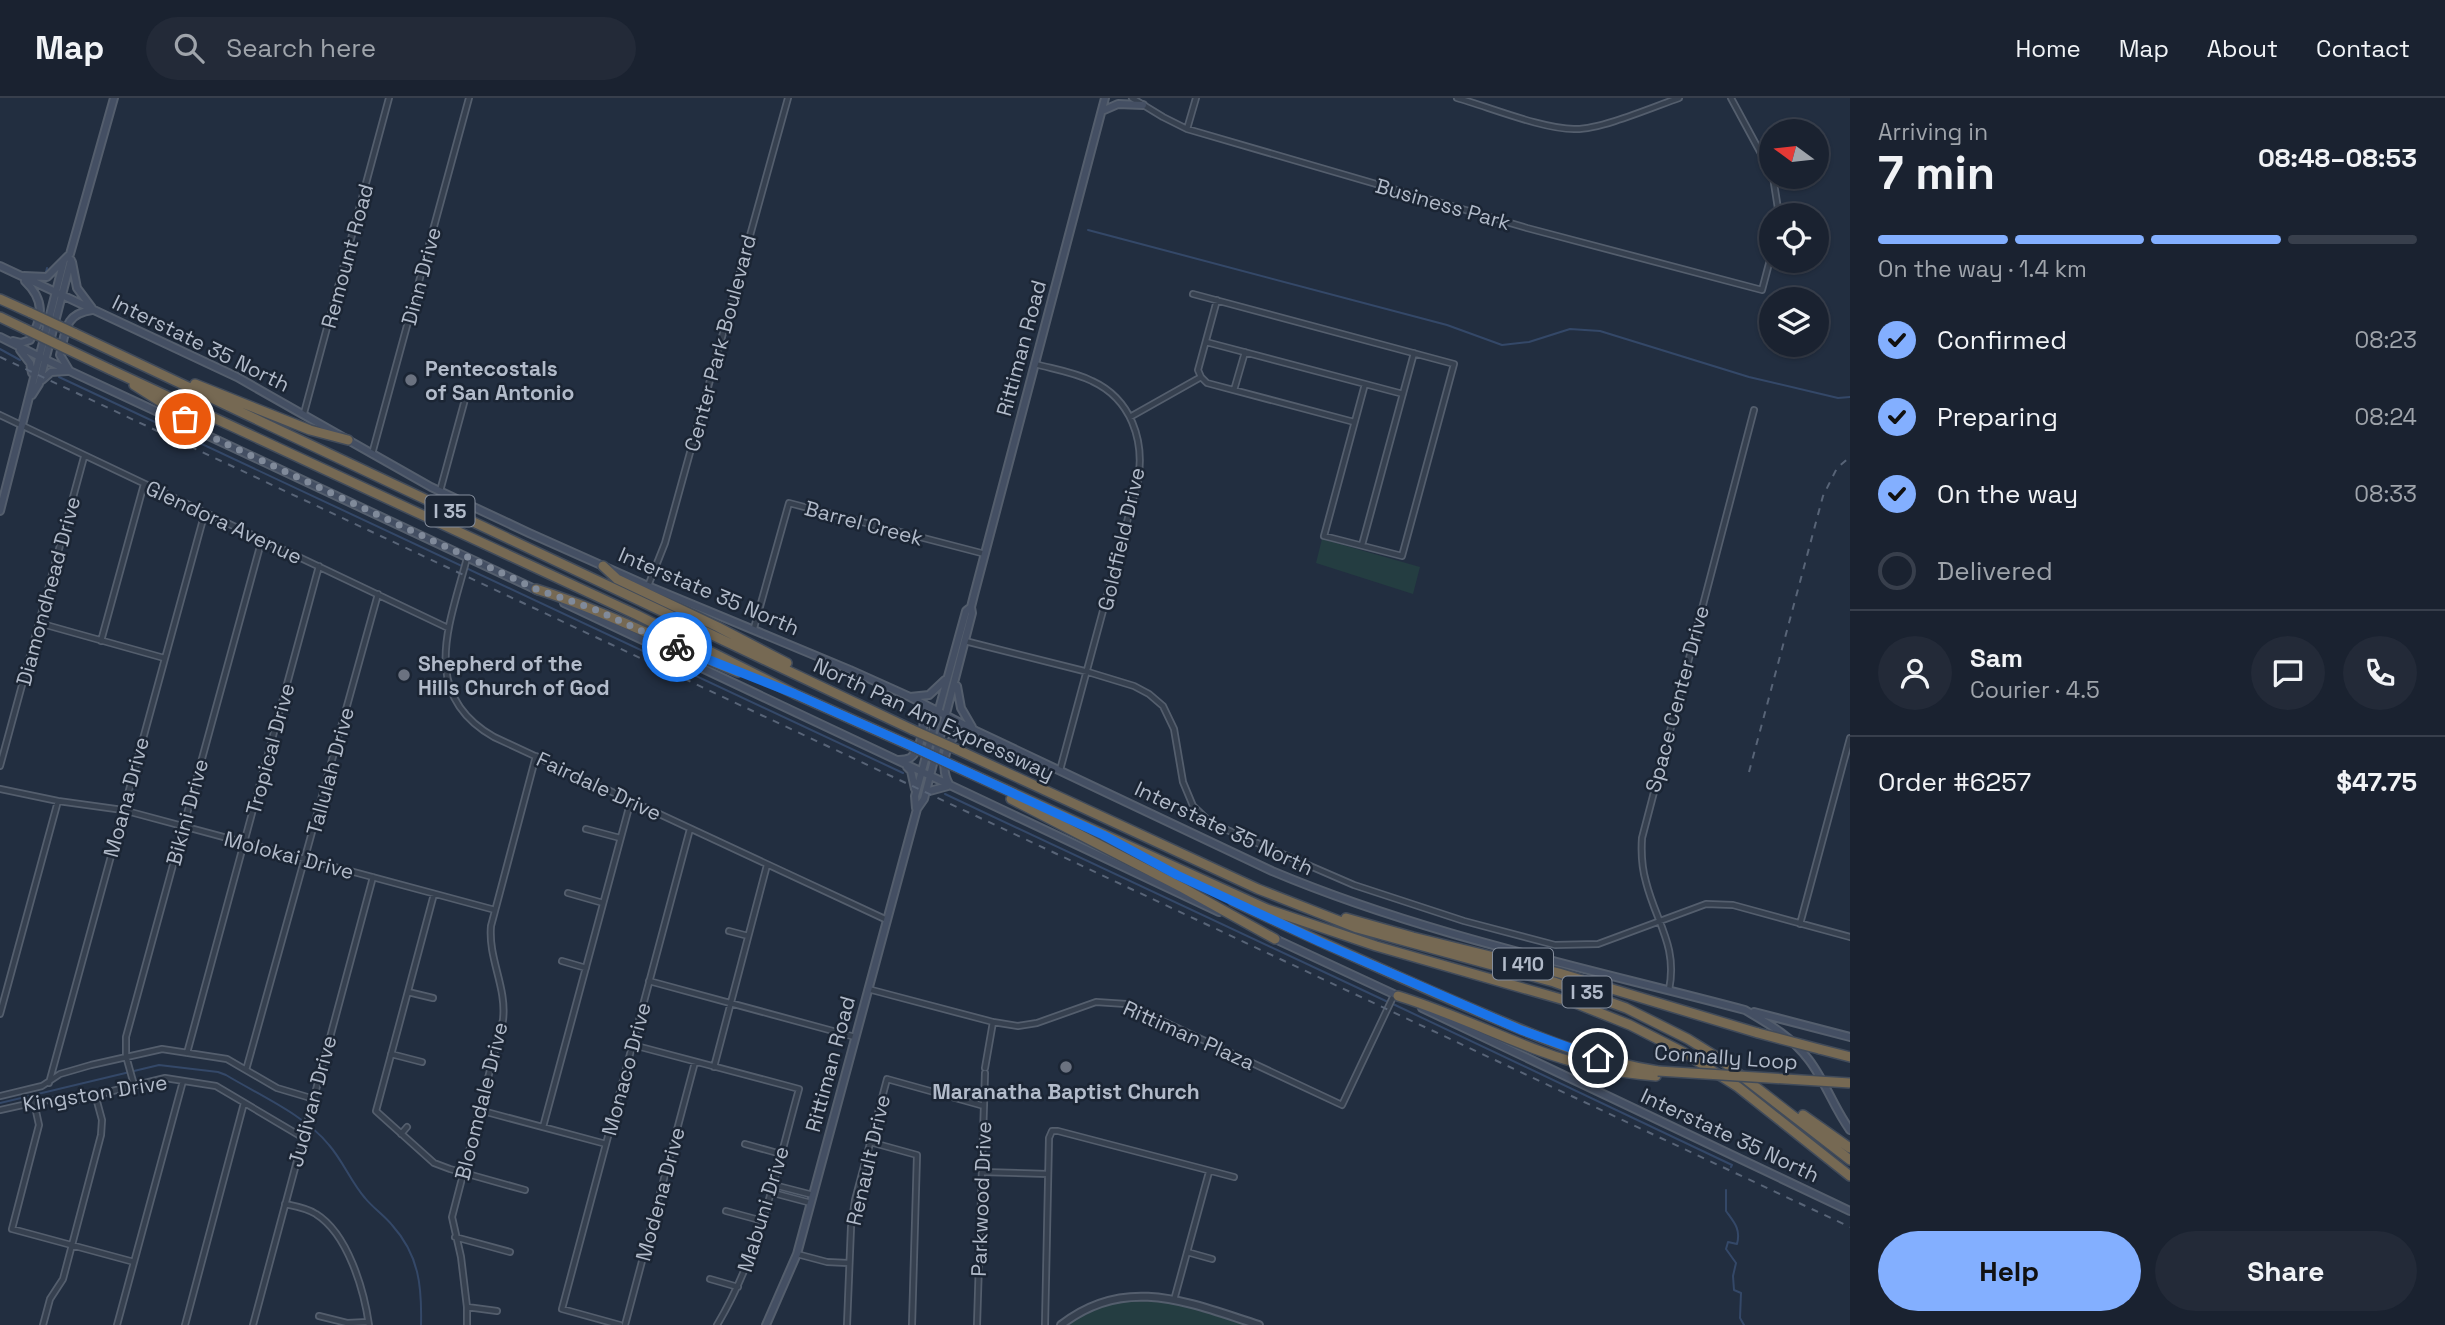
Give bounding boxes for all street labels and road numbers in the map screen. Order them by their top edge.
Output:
street label: Business Park [1372,172,1514,236]
street label: Remount Road [315,181,379,331]
street label: Dinn Drive [395,224,447,328]
street label: Center Park Boulevard [678,232,762,454]
street label: Rittiman Road [990,277,1052,419]
street label: Interstate 35 North [108,288,294,398]
street label: Goldfield Drive [1091,465,1151,613]
street label: Glendora Avenue [141,474,307,570]
street label: Diamondhead Drive [10,493,86,689]
street label: Barrel Creek [802,494,926,552]
road number: I 35 [426,496,475,526]
street label: Interstate 35 North [614,541,804,641]
street label: Space Center Drive [1639,603,1715,795]
street label: North Pan Am Expressway [809,651,1059,787]
street label: Tropical Drive [239,680,301,818]
street label: Tallulah Drive [300,704,360,838]
street label: Moana Drive [97,734,155,860]
street label: Fairdale Drive [532,745,666,827]
street label: Bikini Drive [160,756,214,868]
street label: Interstate 35 North [1130,775,1318,881]
street label: Molokai Drive [221,825,357,885]
road number: I 410 [1493,948,1553,979]
road number: I 35 [1562,976,1612,1007]
street label: Rittiman Road [799,993,861,1135]
street label: Rittiman Plaza [1119,994,1259,1076]
street label: Monaco Drive [595,999,657,1139]
street label: Bloomdale Drive [448,1019,514,1183]
street label: Judivan Drive [281,1032,343,1170]
street label: Connally Loop [1653,1039,1799,1075]
street label: Kingston Drive [21,1068,169,1118]
street label: Interstate 35 North [1636,1082,1824,1188]
street label: Renault Drive [840,1092,896,1228]
street label: Parkwood Drive [965,1121,997,1277]
street label: Modena Drive [629,1124,691,1264]
street label: Mabuni Drive [731,1143,795,1275]

